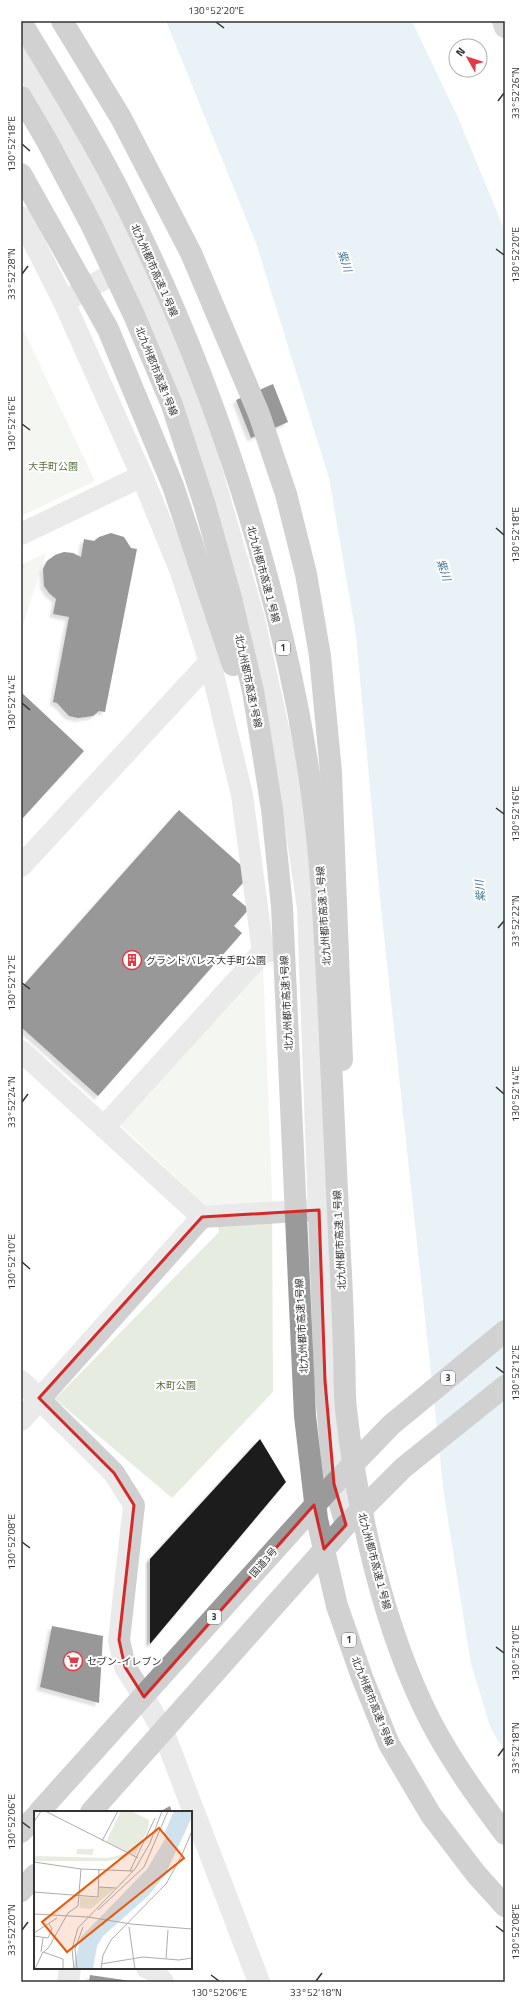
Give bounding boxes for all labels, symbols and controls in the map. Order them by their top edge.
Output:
text: 130°52'20"E [188,3,245,18]
north arrow [448,38,488,78]
text: N [452,44,469,60]
text: 33°52'26"N [508,67,523,119]
text: 130°52'18"E [4,115,19,172]
street label: 北九州都市高速１号線 [127,221,182,319]
text: 130°52'20"E [508,226,523,283]
text: 33°52'28"N [4,248,19,300]
water label: 紫川 [334,248,356,275]
street label: 北九州都市高速1号線 [132,324,181,418]
text: 130°52'16"E [4,395,19,452]
park label: 大手町公園 [28,459,78,474]
text: 130°52'18"E [508,506,523,563]
street label: 北九州都市高速１号線 [243,524,284,624]
water label: 紫川 [433,557,455,584]
street label: 北九州都市高速1号線 [231,633,266,729]
road number: 1 [276,641,290,655]
text: 130°52'14"E [4,674,19,731]
text: 130°52'16"E [508,785,523,842]
street label: 北九州都市高速１号線 [313,866,334,966]
water label: 紫川 [471,878,489,903]
text: 33°52'22"N [508,895,523,947]
building icon: グランドパレス大手町公園 [121,949,143,971]
place label: グランドパレス大手町公園 [146,953,266,968]
text: 130°52'12"E [4,954,19,1011]
street label: 北九州都市高速1号線 [277,955,296,1051]
text: 130°52'14"E [508,1065,523,1122]
text: 33°52'24"N [4,1076,19,1128]
street label: 北九州都市高速１号線 [329,1190,350,1290]
text: 130°52'10"E [4,1233,19,1290]
street label: 北九州都市高速1号線 [292,1278,311,1374]
text: 130°52'12"E [508,1344,523,1401]
road number: 3 [441,1371,455,1385]
park label: 木町公園 [156,1378,196,1393]
street label: 北九州都市高速１号線 [354,1511,395,1611]
text: 130°52'08"E [4,1513,19,1570]
street label: 国道3号 [246,1544,281,1581]
road number: 3 [207,1610,221,1624]
text: 130°52'10"E [508,1624,523,1681]
road number: 1 [342,1633,356,1647]
supermarket icon: セブン-イレブン [62,1650,84,1672]
place label: セブン-イレブン [87,1654,161,1669]
street label: 北九州都市高速1号線 [348,1654,397,1748]
text: 33°52'18"N [508,1722,523,1774]
text: 130°52'06"E [4,1793,19,1850]
inset map [34,1811,192,1969]
text: 130°52'08"E [508,1903,523,1960]
text: 33°52'20"N [4,1904,19,1956]
text: 130°52'06"E [191,1985,248,2000]
text: 33°52'18"N [290,1985,342,2000]

